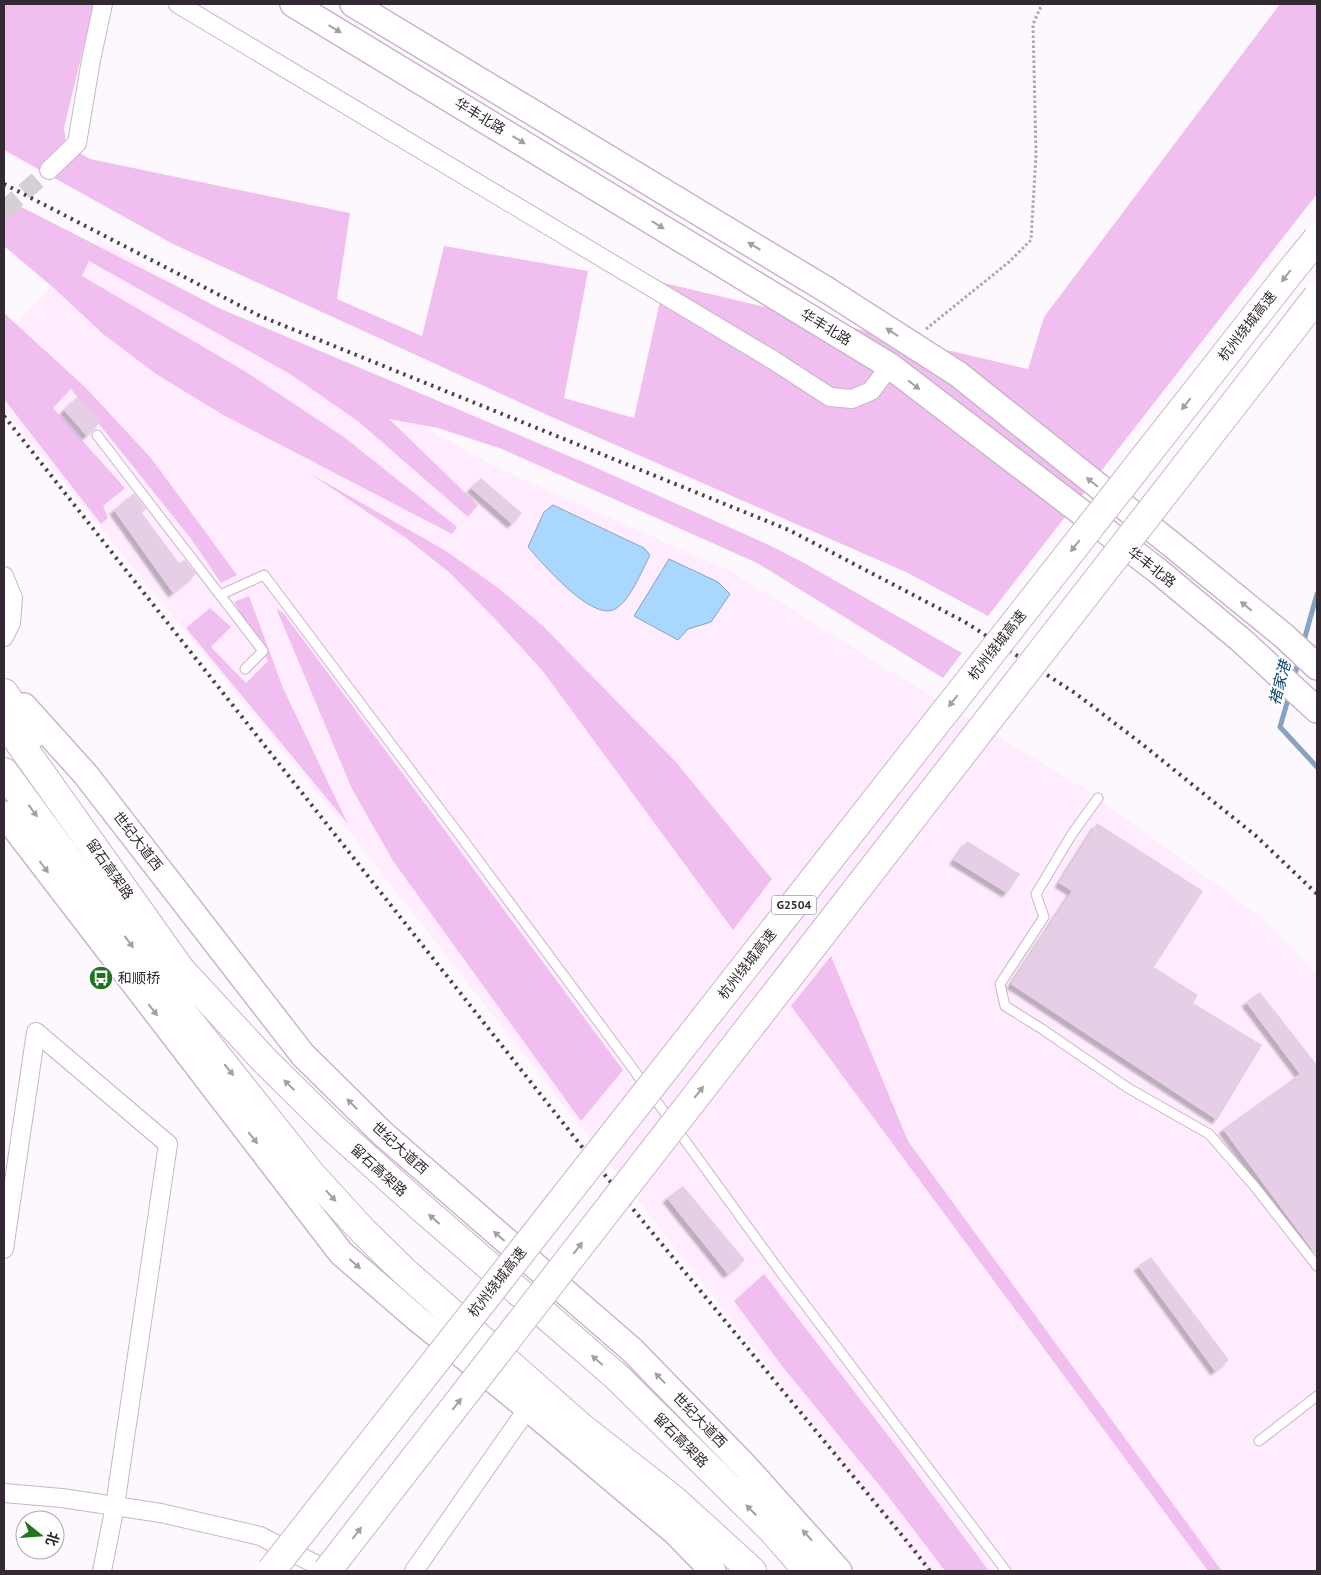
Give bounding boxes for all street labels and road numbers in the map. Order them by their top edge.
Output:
street label: 华丰北路 [451,94,509,138]
street label: 杭州绕城高速 [1214,287,1280,365]
street label: 华丰北路 [797,305,855,349]
street label: 华丰北路 [1124,543,1180,591]
street label: 杭州绕城高速 [964,606,1030,684]
street label: 世纪大道西 [109,808,167,874]
street label: 留石高架路 [83,835,137,903]
road number: G2504 [772,896,816,914]
street label: 杭州绕城高速 [714,925,780,1003]
street label: 世纪大道西 [368,1118,432,1178]
street label: 留石高架路 [347,1140,411,1200]
street label: 杭州绕城高速 [464,1243,530,1321]
street label: 世纪大道西 [669,1389,731,1451]
street label: 留石高架路 [650,1409,712,1471]

